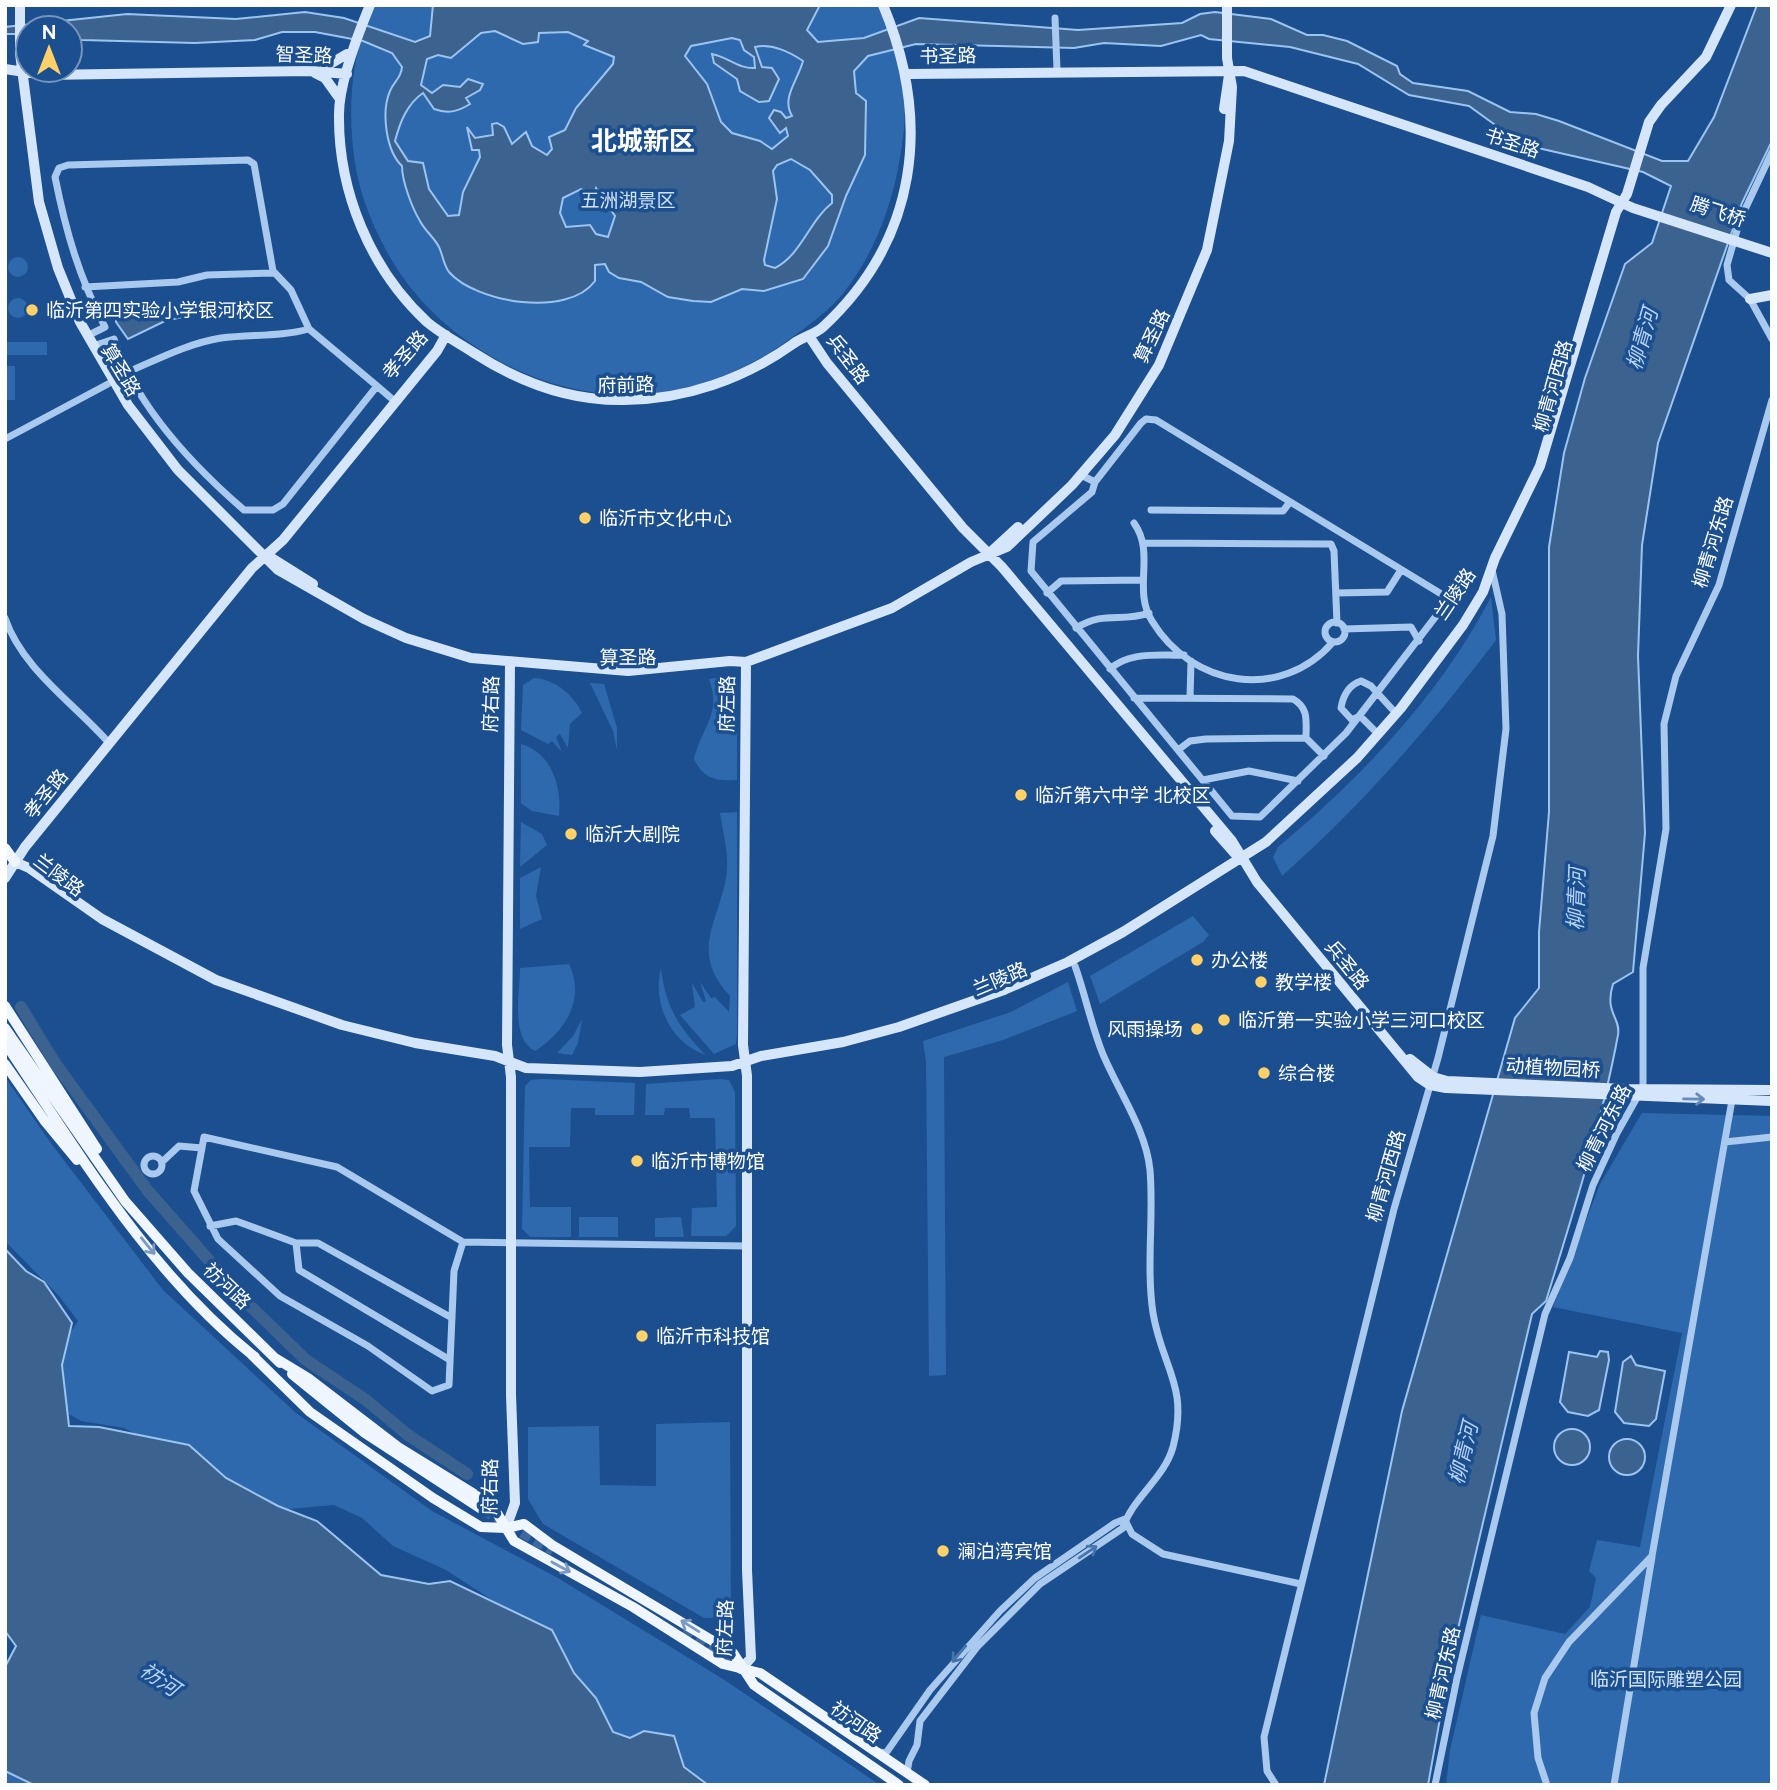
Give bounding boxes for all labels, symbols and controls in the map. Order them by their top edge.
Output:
north arrow [14,14,84,84]
text: N [42,21,56,44]
street label: 智圣路 [275,43,333,67]
street label: 书圣路 [919,44,977,68]
street label: 书圣路 [1481,123,1543,163]
district label: 北城新区 [591,125,695,157]
park label: 五洲湖景区 [580,189,676,212]
street label: 腾飞桥 [1687,192,1749,232]
place label: 临沂第四实验小学银河校区 [46,299,274,322]
water label: 柳青河 [1621,301,1664,373]
marker: 临沂第四实验小学银河校区 [24,302,40,318]
street label: 算圣路 [1130,305,1174,367]
street label: 孝圣路 [378,326,432,384]
street label: 兵圣路 [822,329,874,389]
street label: 柳青河西路 [1529,337,1577,435]
street label: 算圣路 [96,340,146,400]
street label: 府前路 [597,373,655,397]
street label: 柳青河东路 [1688,493,1738,591]
place label: 临沂市文化中心 [599,507,732,530]
marker: 临沂市文化中心 [577,510,593,526]
street label: 兰陵路 [1430,564,1480,624]
street label: 算圣路 [599,646,657,669]
street label: 府右路 [479,675,503,733]
street label: 府左路 [715,675,739,733]
street label: 孝圣路 [19,765,73,823]
place label: 临沂第六中学 北校区 [1035,784,1211,807]
marker: 临沂第六中学 北校区 [1013,787,1029,803]
place label: 临沂大剧院 [585,823,680,846]
marker: 临沂大剧院 [563,826,579,842]
street label: 兰陵路 [29,849,89,901]
water label: 柳青河 [1562,863,1590,931]
street label: 兵圣路 [1320,936,1374,994]
place label: 办公楼 [1211,949,1268,972]
marker: 办公楼 [1189,952,1205,968]
street label: 兰陵路 [969,957,1031,1001]
place label: 教学楼 [1275,971,1332,994]
marker: 教学楼 [1253,974,1269,990]
place label: 临沂第一实验小学三河口校区 [1238,1009,1485,1032]
marker: 临沂第一实验小学三河口校区 [1216,1012,1232,1028]
place label: 风雨操场 [1107,1018,1183,1041]
marker: 风雨操场 [1189,1021,1205,1037]
street label: 动植物园桥 [1505,1054,1601,1082]
place label: 综合楼 [1278,1062,1335,1085]
marker: 综合楼 [1256,1065,1272,1081]
street label: 柳青河东路 [1572,1080,1636,1176]
one-way arrow [1682,1092,1705,1105]
street label: 柳青河西路 [1362,1127,1410,1225]
place label: 临沂市博物馆 [651,1150,765,1173]
marker: 临沂市博物馆 [629,1153,645,1169]
one-way arrow [141,1236,156,1254]
street label: 祊河路 [199,1258,255,1314]
place label: 临沂市科技馆 [656,1325,770,1348]
marker: 临沂市科技馆 [634,1328,650,1344]
water label: 柳青河 [1443,1416,1484,1487]
street label: 府右路 [478,1458,502,1516]
place label: 澜泊湾宾馆 [957,1540,1052,1563]
marker: 澜泊湾宾馆 [935,1543,951,1559]
one-way arrow [1077,1545,1097,1559]
one-way arrow [550,1560,570,1574]
street label: 府左路 [713,1599,737,1657]
one-way arrow [680,1619,700,1633]
street label: 柳青河东路 [1421,1624,1465,1722]
one-way arrow [951,1645,967,1663]
water label: 祊河 [136,1657,188,1703]
park label: 临沂国际雕塑公园 [1590,1668,1742,1691]
street label: 祊河路 [826,1696,886,1748]

